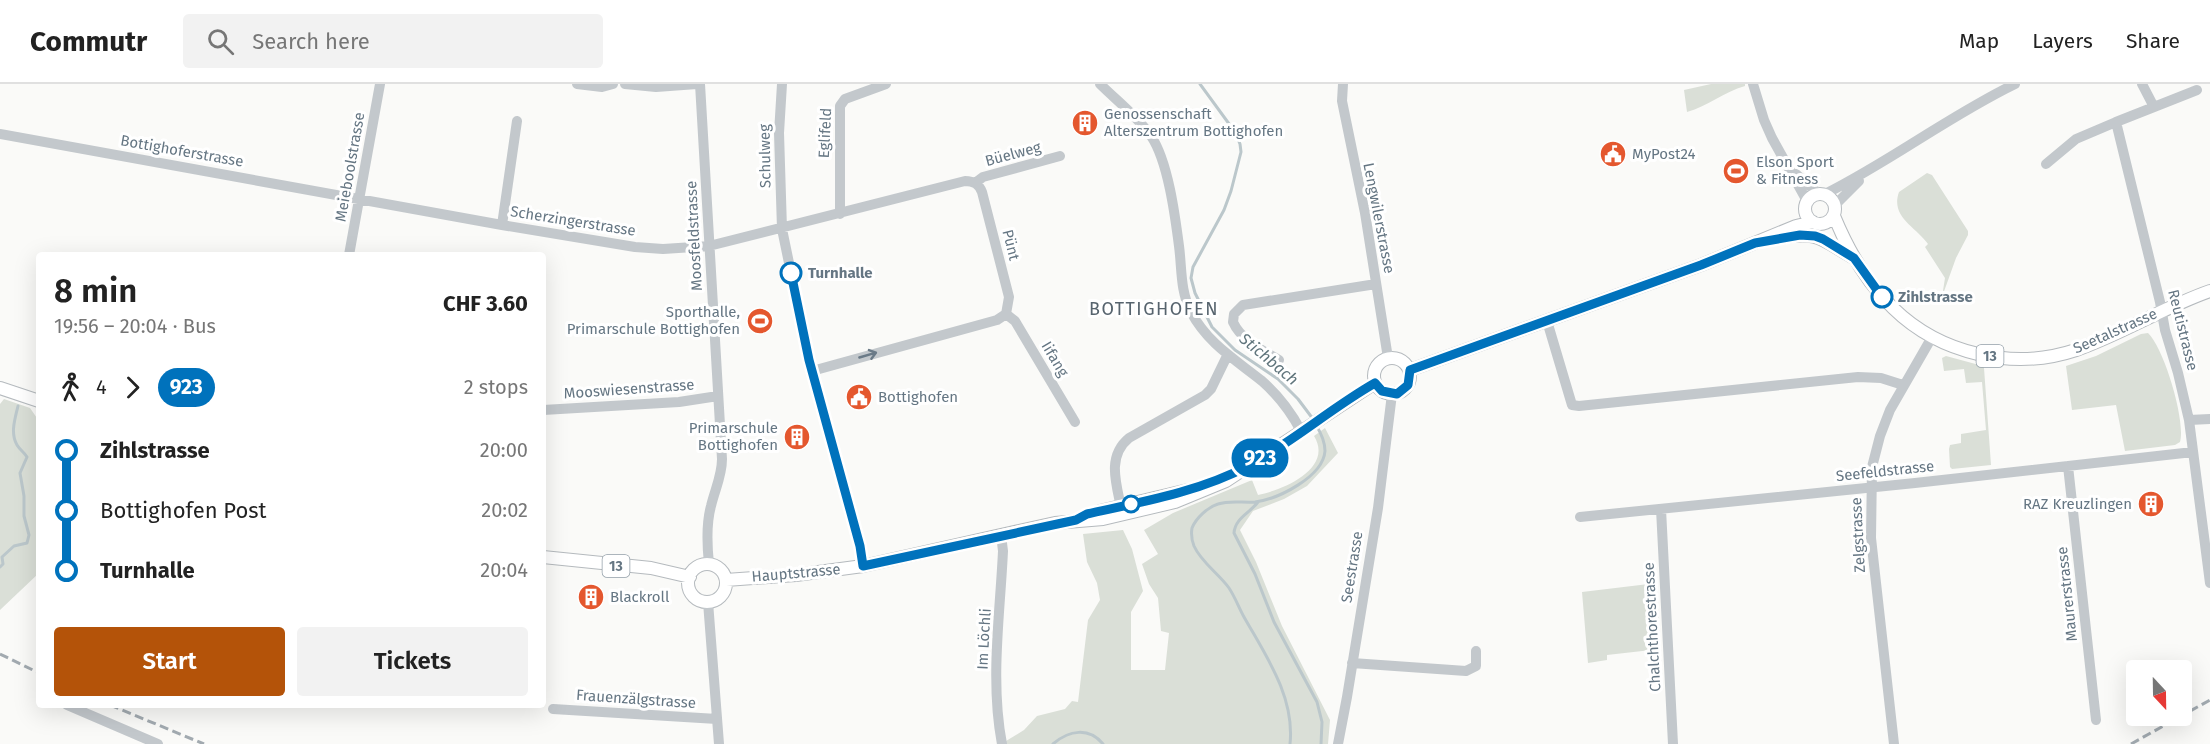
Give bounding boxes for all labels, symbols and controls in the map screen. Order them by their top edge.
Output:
search box [183,14,603,68]
text: Commutr [30,25,147,58]
icon: search [204,25,237,58]
text: Search here [252,28,370,55]
text: Map [1959,28,1999,54]
text: Layers [2032,28,2093,54]
text: Share [2126,28,2180,54]
place label: Genossenschaft Alterszentrum Bottighofen [1104,105,1283,140]
street label: Eglifeld [815,107,835,159]
building icon: Genossenschaft Alterszentrum Bottighofen [1070,108,1100,138]
street label: Meieboolstrasse [332,111,368,223]
street label: Schulweg [755,124,775,188]
street label: Bottighoferstrasse [119,131,245,171]
street label: Büelweg [983,138,1043,170]
public building icon: MyPost24 [1598,139,1628,169]
place label: MyPost24 [1632,145,1696,163]
place label: Elson Sport & Fitness [1756,153,1834,188]
sports icon: Elson Sport & Fitness [1721,156,1751,186]
street label: Lengwilerstrasse [1359,161,1399,275]
street label: Moosfeldstrasse [682,180,706,292]
street label: Scherzingerstrasse [509,202,637,240]
street label: Pünt [998,228,1024,263]
marker: Turnhalle [780,262,802,284]
place label: Turnhalle [808,264,873,282]
text: 8 min [54,271,137,311]
marker: Zihlstrasse [1871,286,1893,308]
street label: Reutistrasse [2164,287,2202,373]
place label: Zihlstrasse [1898,288,1973,306]
text: CHF 3.60 [443,290,528,317]
district label: BOTTIGHOFEN [1089,298,1219,320]
place label: Sporthalle, Primarschule Bottighofen [567,303,740,338]
street label: Seetalstrasse [2070,304,2160,358]
sports icon: Sporthalle, Primarschule Bottighofen [745,306,775,336]
text: 19:56 – 20:04 · Bus [54,314,216,338]
water label: Stichbach [1235,328,1302,389]
street label: Iifang [1037,338,1073,380]
road number: 13 [1976,345,2004,367]
one-way arrow [858,349,877,360]
icon: walk [54,371,87,404]
icon: forward [116,371,149,404]
text: 923 [170,374,203,400]
text: 4 [96,375,107,399]
text: 2 stops [464,375,528,399]
street label: Mooswiesenstrasse [563,375,695,403]
public building icon: Bottighofen [844,382,874,412]
place label: Bottighofen [878,388,958,406]
place label: Primarschule Bottighofen [689,419,778,454]
building icon: Primarschule Bottighofen [782,422,812,452]
text: Zihlstrasse [100,437,210,464]
text: 20:00 [480,438,528,462]
line badge: 923 [1226,438,1294,478]
text: 923 [1244,445,1277,471]
street label: Seefeldstrasse [1835,457,1935,485]
building icon: RAZ Kreuzlingen [2136,489,2166,519]
unlabelled marker [1122,495,1140,513]
place label: RAZ Kreuzlingen [2023,495,2132,513]
text: Bottighofen Post [100,497,267,524]
street label: Zelgstrasse [1847,497,1869,573]
text: 20:02 [481,498,528,522]
street label: Seestrasse [1337,530,1367,604]
street label: Maurerstrasse [2053,546,2081,642]
road number: 13 [602,555,630,577]
text: Turnhalle [100,557,195,584]
text: 20:04 [480,558,528,582]
street label: Hauptstrasse [751,560,841,586]
street label: Chalchthorestrasse [1640,562,1664,692]
building icon: Blackroll [576,582,606,612]
place label: Blackroll [610,588,670,606]
street label: Im Löchli [973,608,995,670]
button: Start [54,627,285,696]
button: Tickets [297,627,528,696]
north arrow [2126,660,2192,726]
map controls [2126,660,2192,726]
street label: Frauenzälgstrasse [575,686,697,712]

